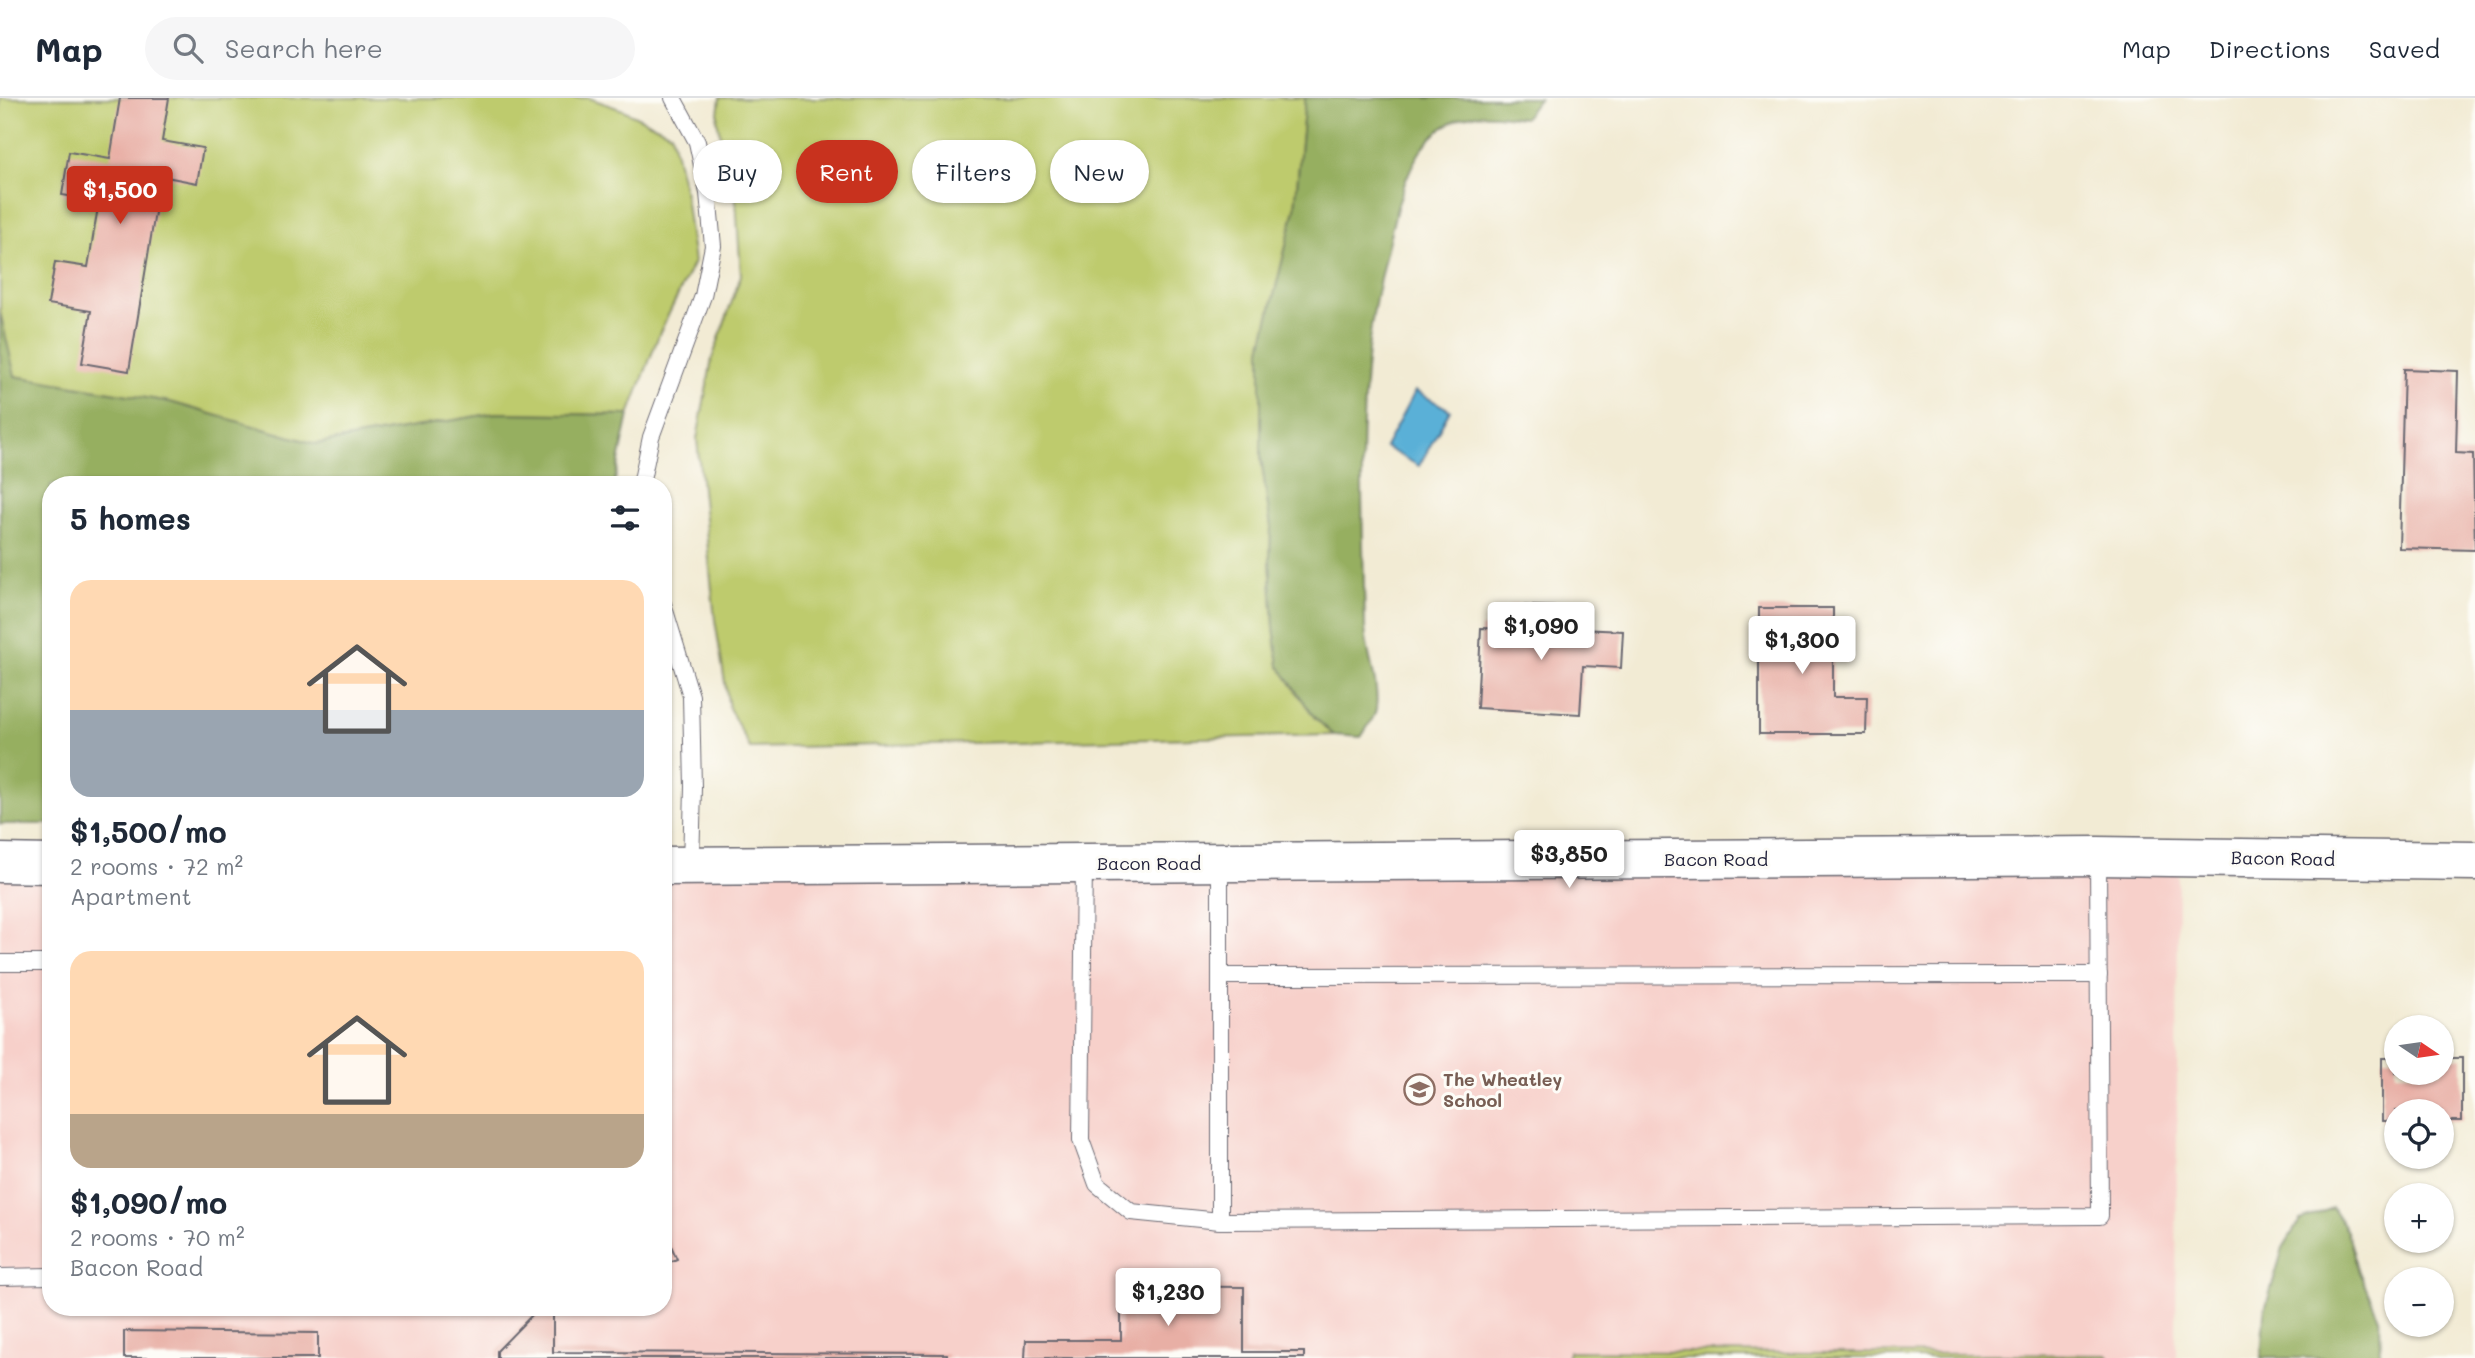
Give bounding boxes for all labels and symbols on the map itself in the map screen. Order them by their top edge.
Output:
pin: $1,500 [63,166,177,226]
pin: $1,090 [1484,602,1598,662]
pin: $1,300 [1745,616,1859,676]
pin: $3,850 [1512,830,1626,890]
street label: Bacon Road [2231,845,2335,871]
street label: Bacon Road [1664,847,1768,871]
street label: Bacon Road [1097,851,1201,875]
north arrow [2384,1015,2454,1085]
place label: The Wheatley School [1443,1067,1562,1112]
school or university icon: The Wheatley School [1403,1072,1437,1106]
pin: $1,230 [1111,1268,1225,1328]

